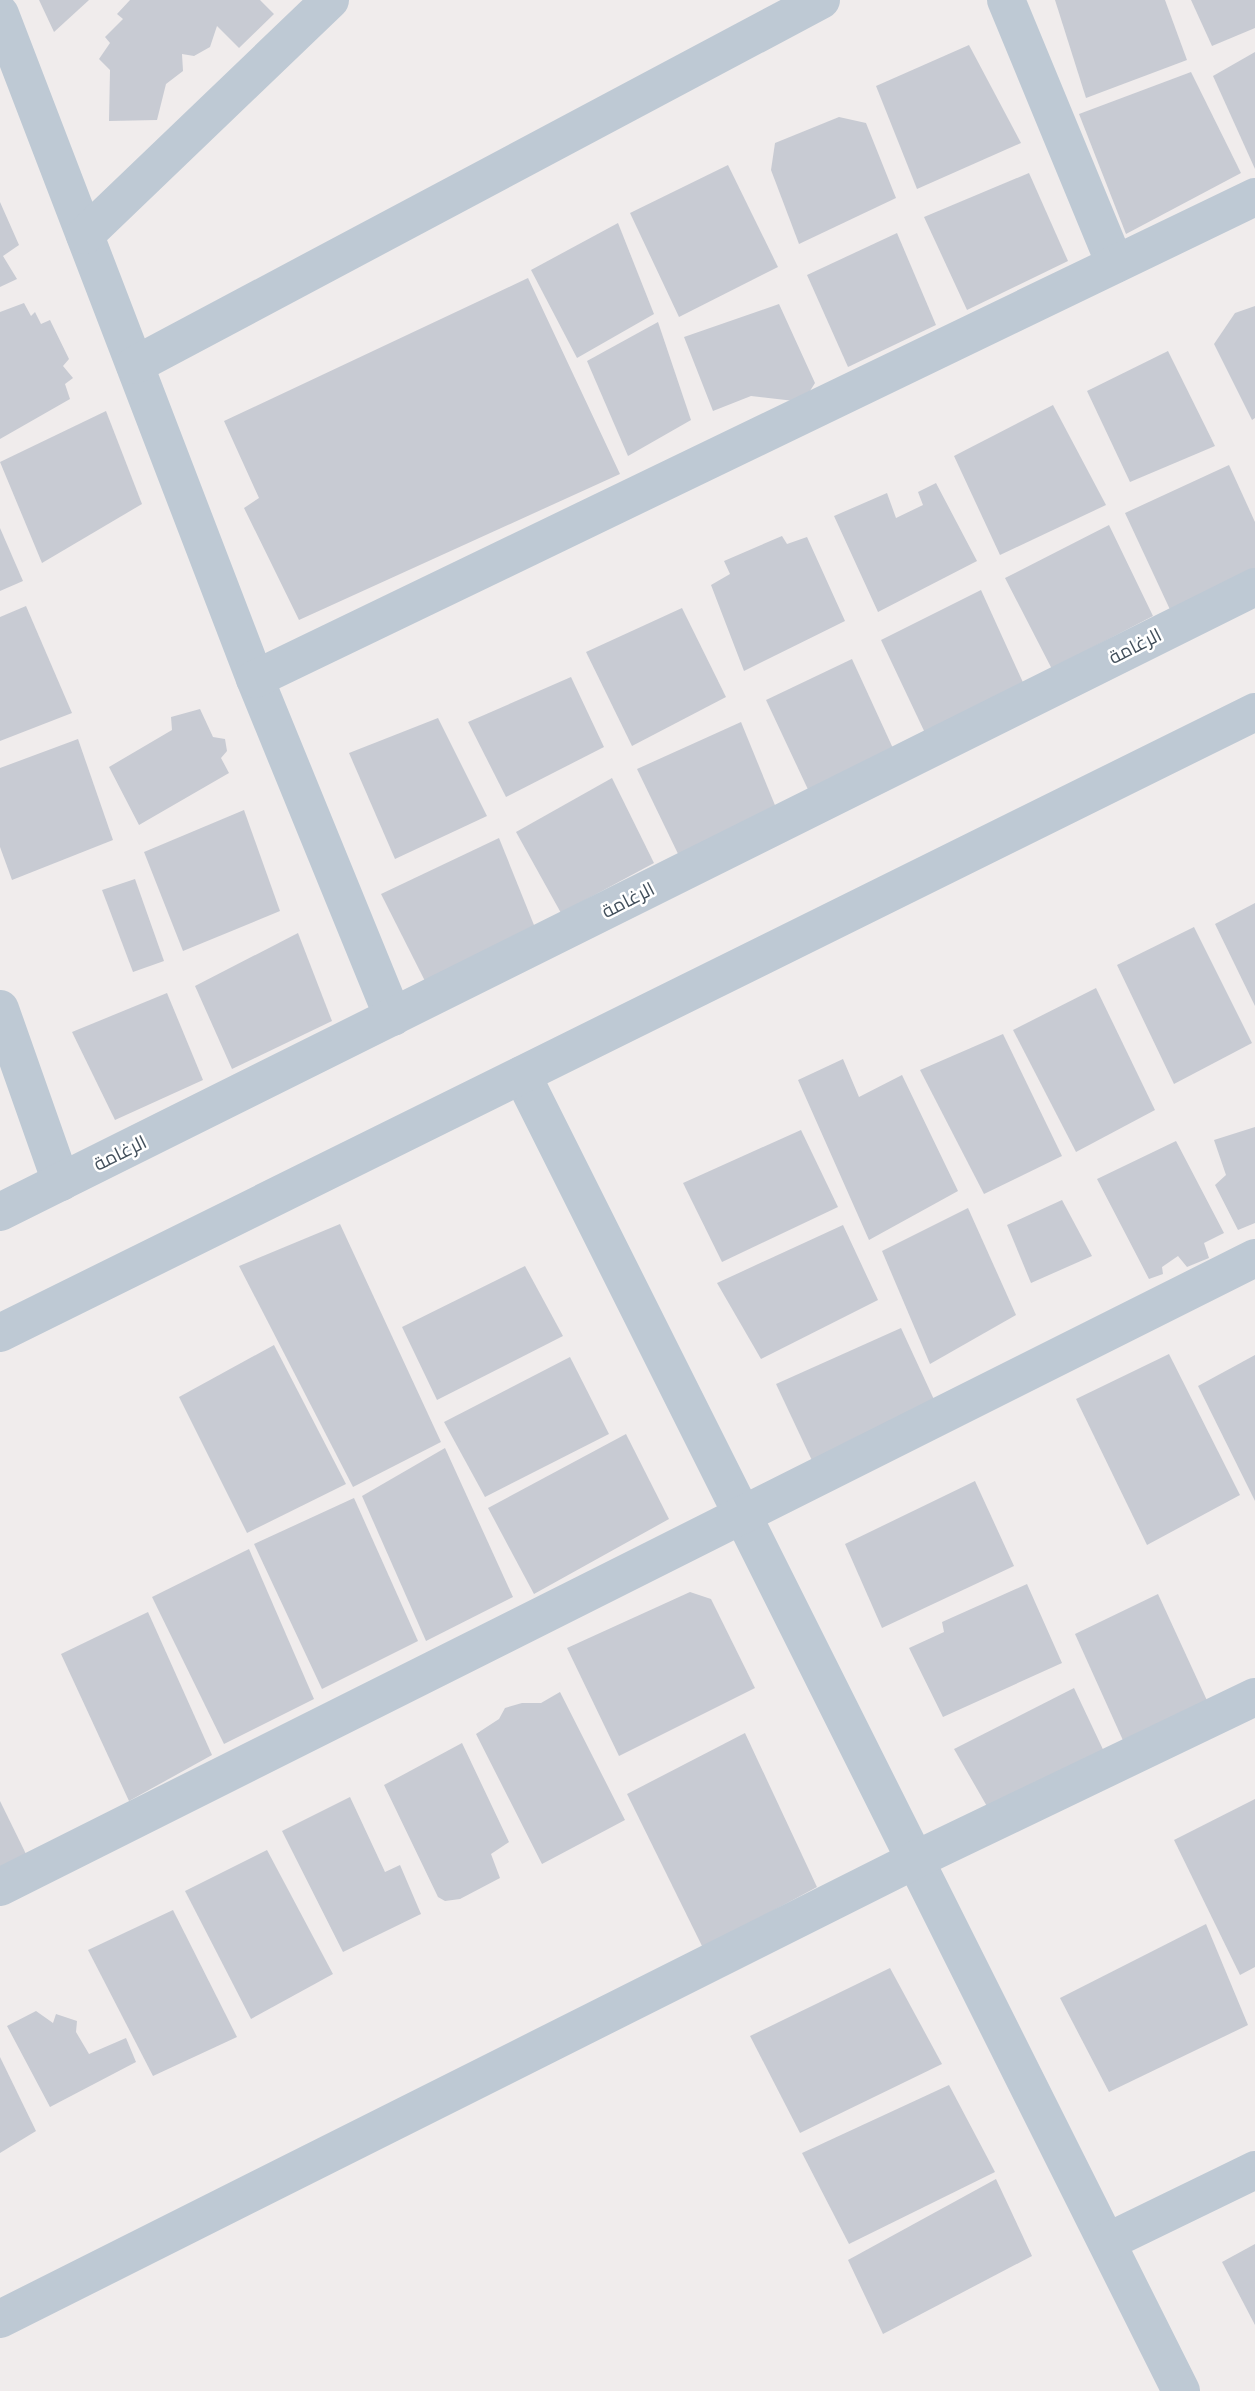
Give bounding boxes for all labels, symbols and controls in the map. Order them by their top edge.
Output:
street label: الرغامة [1105,623,1165,669]
street label: الرغامة [598,877,658,923]
street label: الرغامة [90,1130,150,1176]

